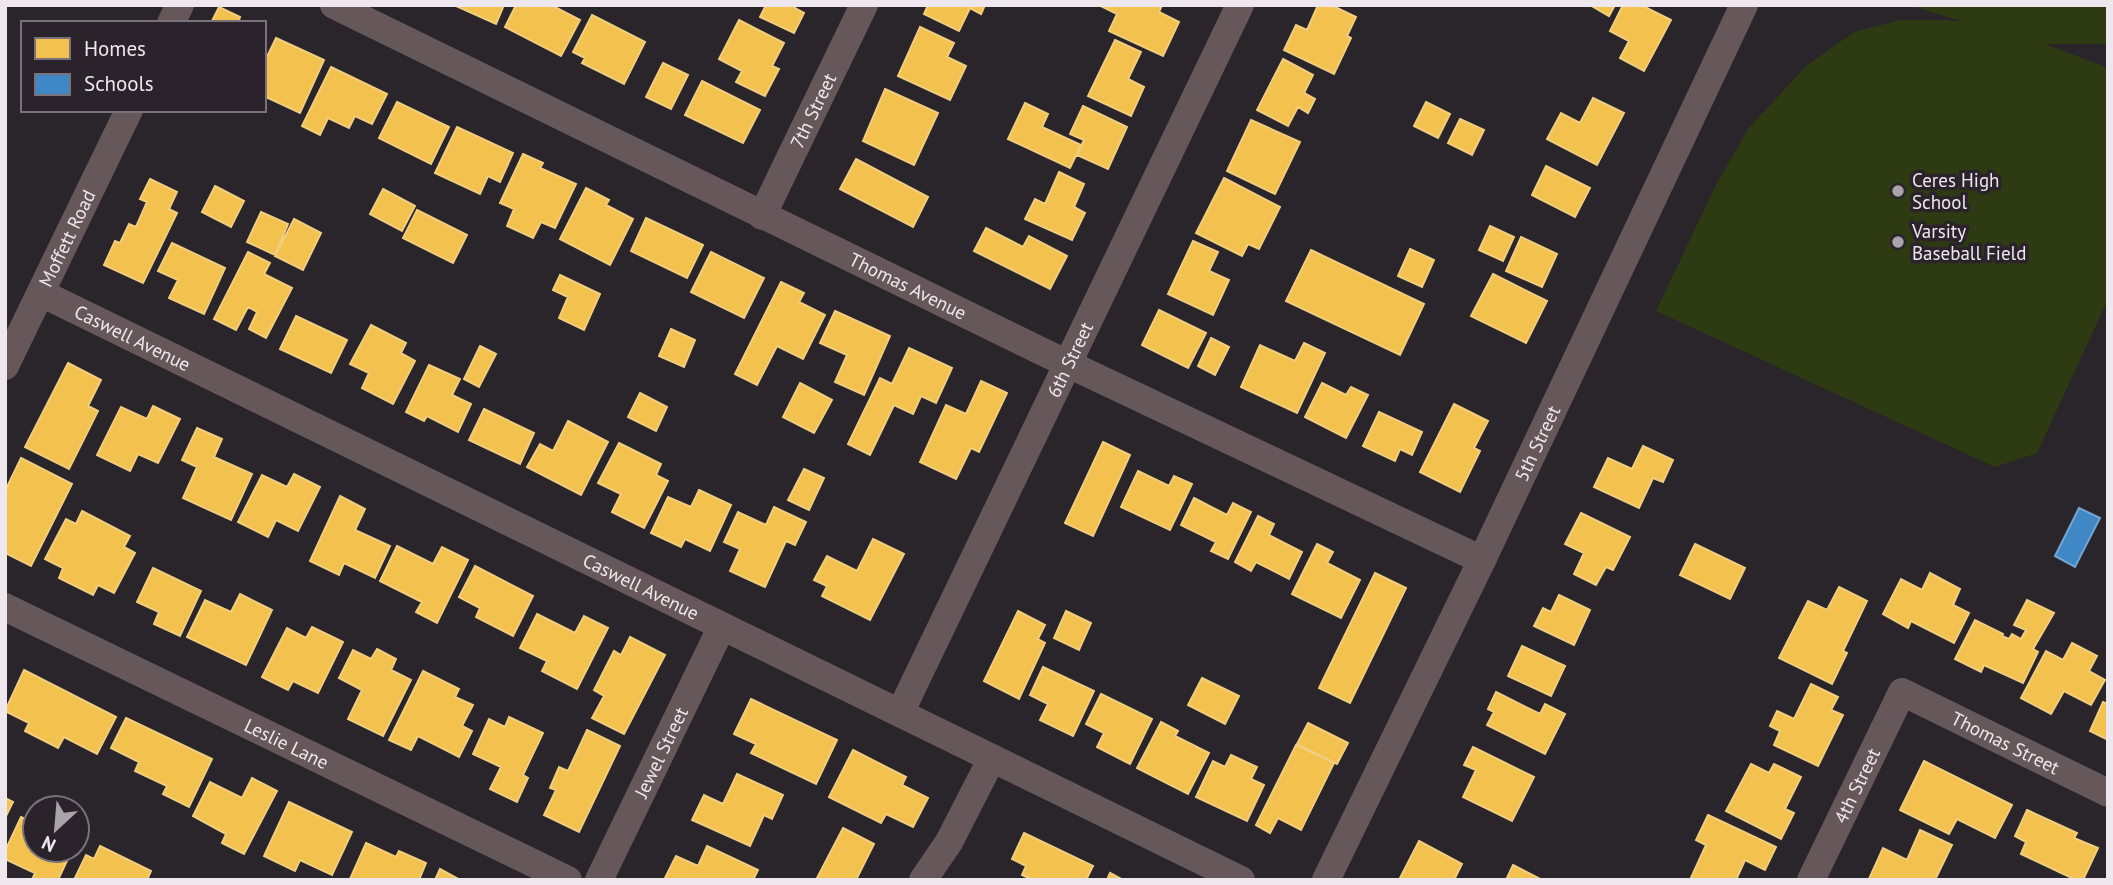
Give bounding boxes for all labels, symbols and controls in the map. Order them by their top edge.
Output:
legend [21,21,266,112]
text: Homes [84,35,146,62]
street label: 7th Street [785,69,841,152]
text: Schools [84,70,154,97]
place label: Ceres High School [1912,168,1999,214]
marker: Ceres High School [1890,183,1906,199]
street label: Moffett Road [33,186,101,291]
place label: Varsity Baseball Field [1911,219,2026,265]
marker: Varsity Baseball Field [1890,234,1906,250]
street label: Thomas Avenue [845,247,971,325]
street label: Caswell Avenue [71,299,195,376]
street label: 6th Street [1041,317,1098,401]
street label: 5th Street [1509,401,1565,485]
street label: Caswell Avenue [579,548,703,625]
street label: Jewel Street [628,703,693,802]
street label: Thomas Street [1947,706,2064,780]
street label: Leslie Lane [241,713,333,774]
street label: 4th Street [1828,743,1885,827]
north arrow [21,794,91,864]
text: N [38,831,59,858]

